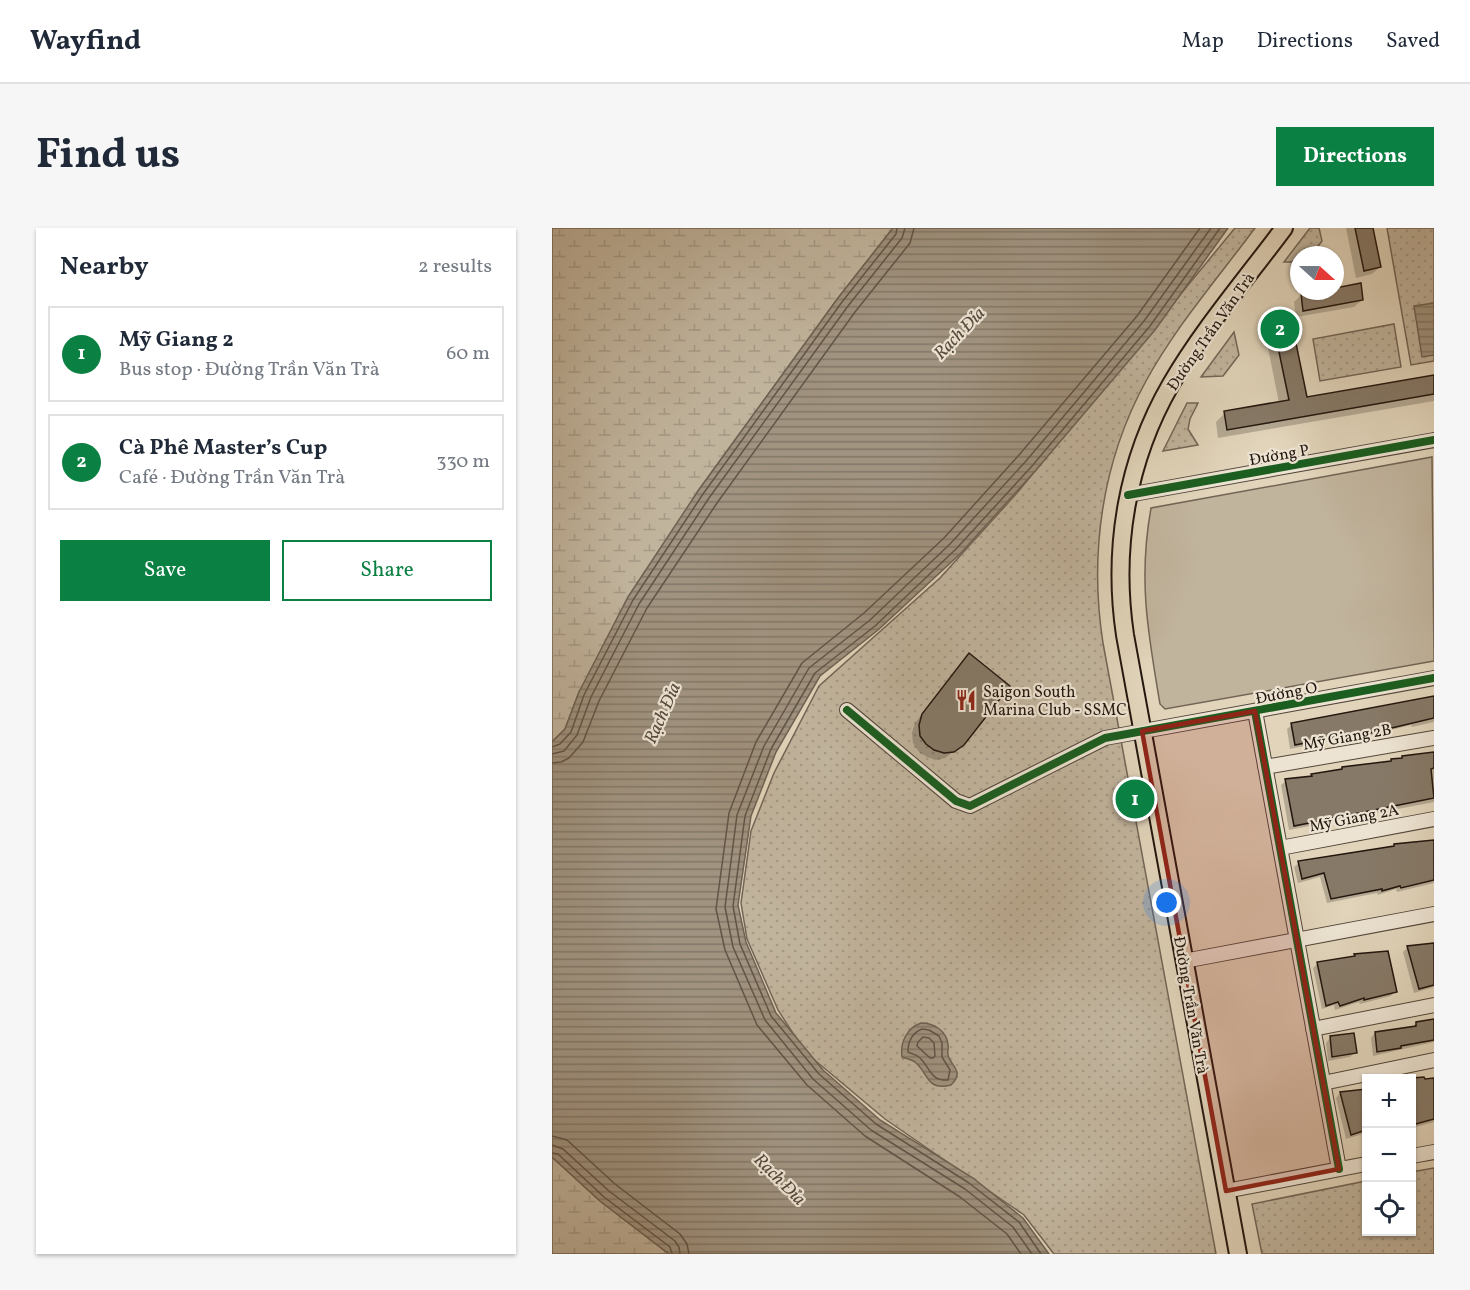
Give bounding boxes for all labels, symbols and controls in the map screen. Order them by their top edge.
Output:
text: Wayfind [30,22,141,61]
text: Map [1182,27,1224,56]
text: Directions [1257,27,1353,56]
text: Saved [1386,27,1440,56]
text: Find us [36,127,180,186]
button: Directions [1276,127,1434,186]
north arrow [1290,246,1344,300]
text: Nearby [60,249,149,285]
text: 2 results [418,253,492,281]
street label: Đường Trần Văn Trà [1162,268,1261,396]
water label: Rạch Đỉa [929,302,991,366]
pin: 2 [1260,306,1300,352]
text: Mỹ Giang 2 [119,325,234,356]
text: 1 [77,340,86,368]
text: 60 m [446,340,490,368]
text: Bus stop · Đường Trần Văn Trà [119,356,380,384]
text: Cà Phê Master’s Cup [119,433,327,464]
street label: Đường P [1248,440,1311,472]
text: 2 [76,448,87,476]
text: 330 m [436,448,490,476]
text: Café · Đường Trần Văn Trà [119,464,345,492]
button: Save [60,540,270,601]
button: Share [282,540,492,601]
street label: Đường O [1254,677,1320,711]
water label: Rạch Đỉa [639,679,688,748]
place label: Saigon South Marina Club - SSMC [983,682,1127,722]
restaurant icon: Saigon South Marina Club - SSMC [954,688,978,712]
street label: Mỹ Giang 2B [1301,719,1393,757]
pin: 1 [1116,776,1154,822]
street label: Mỹ Giang 2A [1308,800,1401,838]
your location [1152,888,1181,917]
street label: Đường Trần Văn Trà [1167,935,1213,1076]
map controls [1362,1074,1416,1236]
button: + [1362,1074,1416,1128]
button: − [1362,1128,1416,1182]
water label: Rạch Đỉa [747,1148,811,1212]
button: locate [1362,1182,1416,1236]

